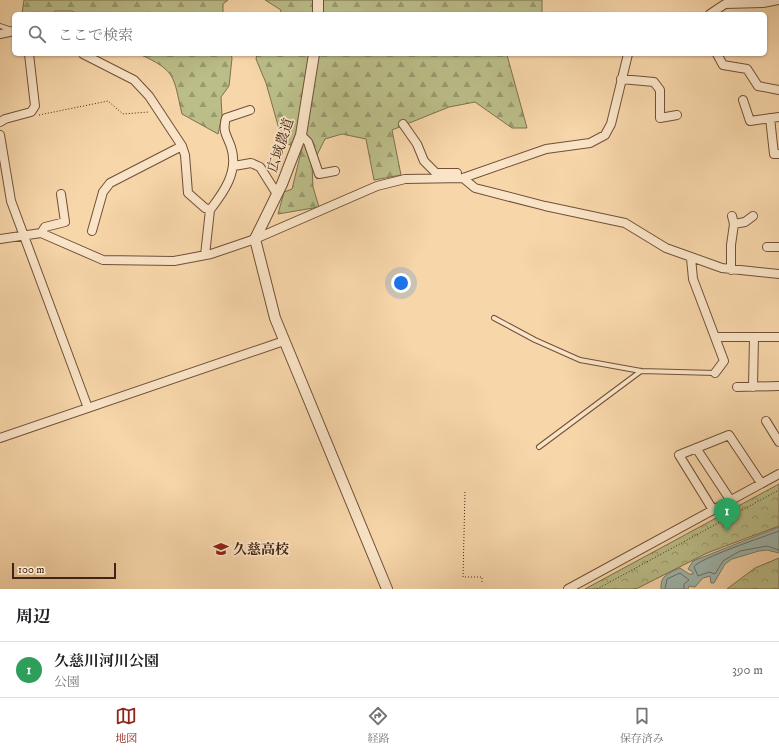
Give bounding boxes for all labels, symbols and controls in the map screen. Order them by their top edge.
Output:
search box [12,12,767,56]
icon: search [26,23,48,45]
text: ここで検索 [58,26,133,45]
street label: 広域農道 [264,116,298,175]
your location [391,273,411,293]
pin: 1 [714,498,740,531]
school or university icon: 久慈高校 [212,540,230,558]
place label: 久慈高校 [233,541,289,559]
scale bar [12,561,116,580]
text: 100 m [18,563,44,577]
text: 周辺 [16,606,50,628]
text: 久慈川河川公園 [54,652,159,671]
text: 1 [27,662,31,678]
text: 390 m [732,662,763,678]
text: 公園 [54,674,80,690]
tab: 地図 [115,705,137,746]
tab: 経路 [367,705,389,746]
tab: 保存済み [620,705,664,746]

